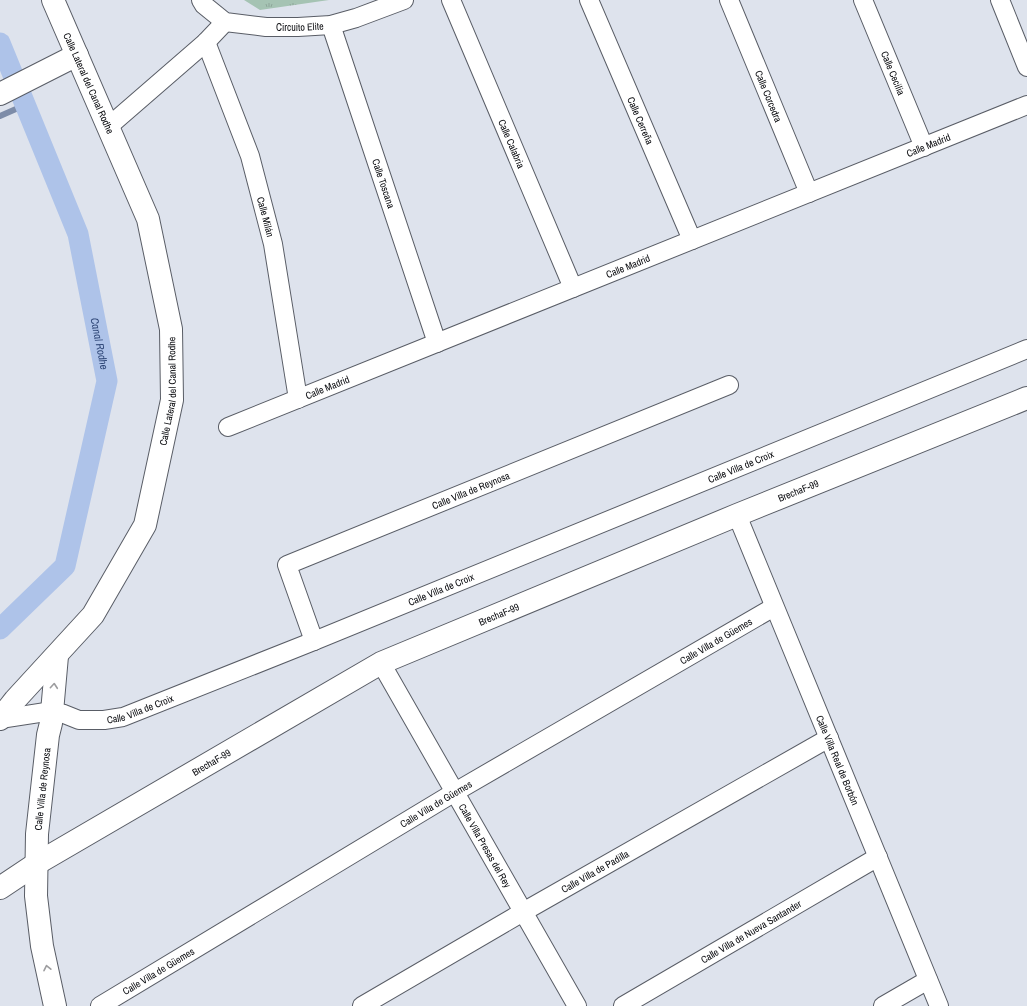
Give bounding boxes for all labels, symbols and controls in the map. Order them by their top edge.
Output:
street label: Circuito Elite [276,19,324,34]
street label: Calle Lateral del Canal Rodhe [60,31,117,136]
street label: Calle Cecilia [878,49,908,98]
street label: Calle Corcedra [752,68,785,124]
street label: Calle Cerreña [624,95,656,147]
street label: Calle Calabria [495,117,528,171]
street label: Calle Madrid [904,131,952,160]
street label: Calle Toscana [369,157,398,210]
street label: Calle Milán [254,195,277,238]
street label: Calle Madrid [604,252,652,281]
water label: Canal Rodhe [88,316,112,371]
street label: Calle Lateral del Canal Rodhe [156,336,179,447]
street label: Calle Madrid [303,373,351,402]
street label: Calle Villa de Croix [706,447,777,486]
street label: Calle Villa de Reynosa [430,469,512,512]
street label: BrechaF-99 [776,477,821,505]
street label: Calle Villa de Croix [406,570,477,609]
street label: BrechaF-99 [477,600,522,629]
street label: Calle Villa de Güemes [678,615,755,667]
one-way arrow [49,683,58,689]
street label: Calle Villa de Croix [106,691,176,726]
street label: Calle Villa Real de Borbón [813,713,862,807]
street label: BrechaF-99 [190,746,234,779]
street label: Calle Villa de Reynosa [31,747,54,831]
street label: Calle Villa de Güemes [398,778,474,831]
street label: Calle Villa Presas del Rey [456,801,514,891]
street label: Calle Villa de Padilla [559,847,631,896]
street label: Calle Villa de Nueva Santander [698,897,804,966]
street label: Calle Villa de Güemes [120,945,197,998]
one-way arrow [43,965,51,971]

